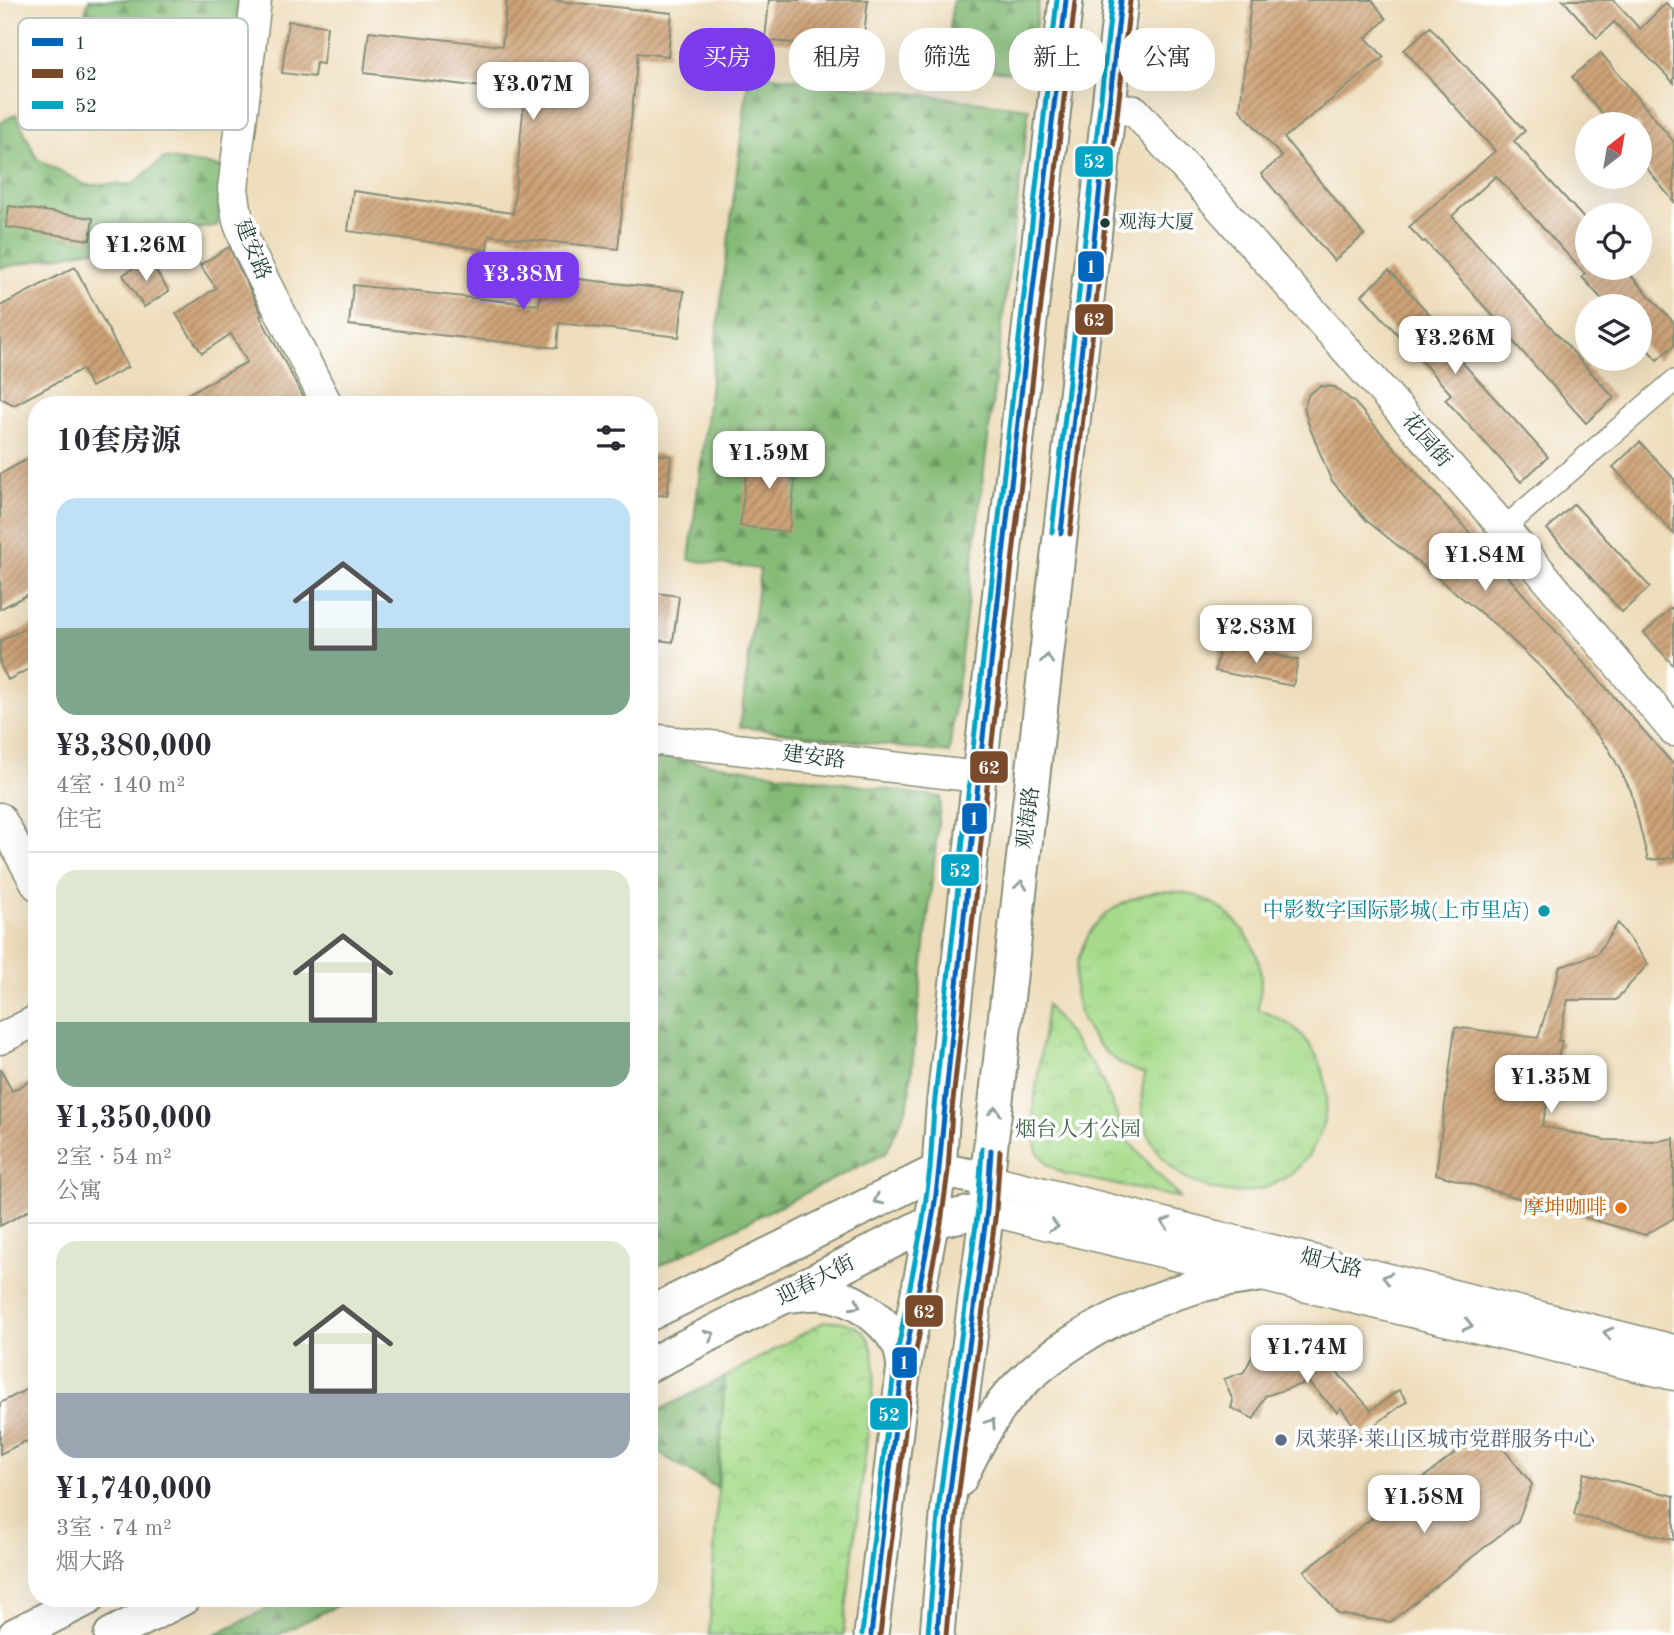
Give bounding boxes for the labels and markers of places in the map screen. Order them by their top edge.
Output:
pin: ¥3.07M [476,62,590,122]
place label: 观海大厦 [1118,211,1194,233]
marker: 观海大厦 [1098,216,1112,230]
pin: ¥1.26M [89,224,203,283]
pin: ¥3.38M [466,252,580,312]
pin: ¥3.26M [1398,316,1512,376]
pin: ¥1.59M [712,432,826,491]
pin: ¥1.84M [1428,534,1542,593]
pin: ¥2.83M [1199,606,1313,665]
place label: 中影数字国际影城(上市里店) [1262,899,1530,922]
marker: 中影数字国际影城(上市里店) [1536,903,1552,919]
pin: ¥1.35M [1494,1056,1608,1115]
place label: 摩坤咖啡 [1523,1196,1607,1219]
marker: 摩坤咖啡 [1613,1200,1629,1216]
pin: ¥1.74M [1250,1326,1364,1385]
place label: 凤莱驿·莱山区城市党群服务中心 [1295,1428,1595,1451]
marker: 凤莱驿·莱山区城市党群服务中心 [1273,1432,1289,1448]
pin: ¥1.58M [1367,1476,1481,1535]

